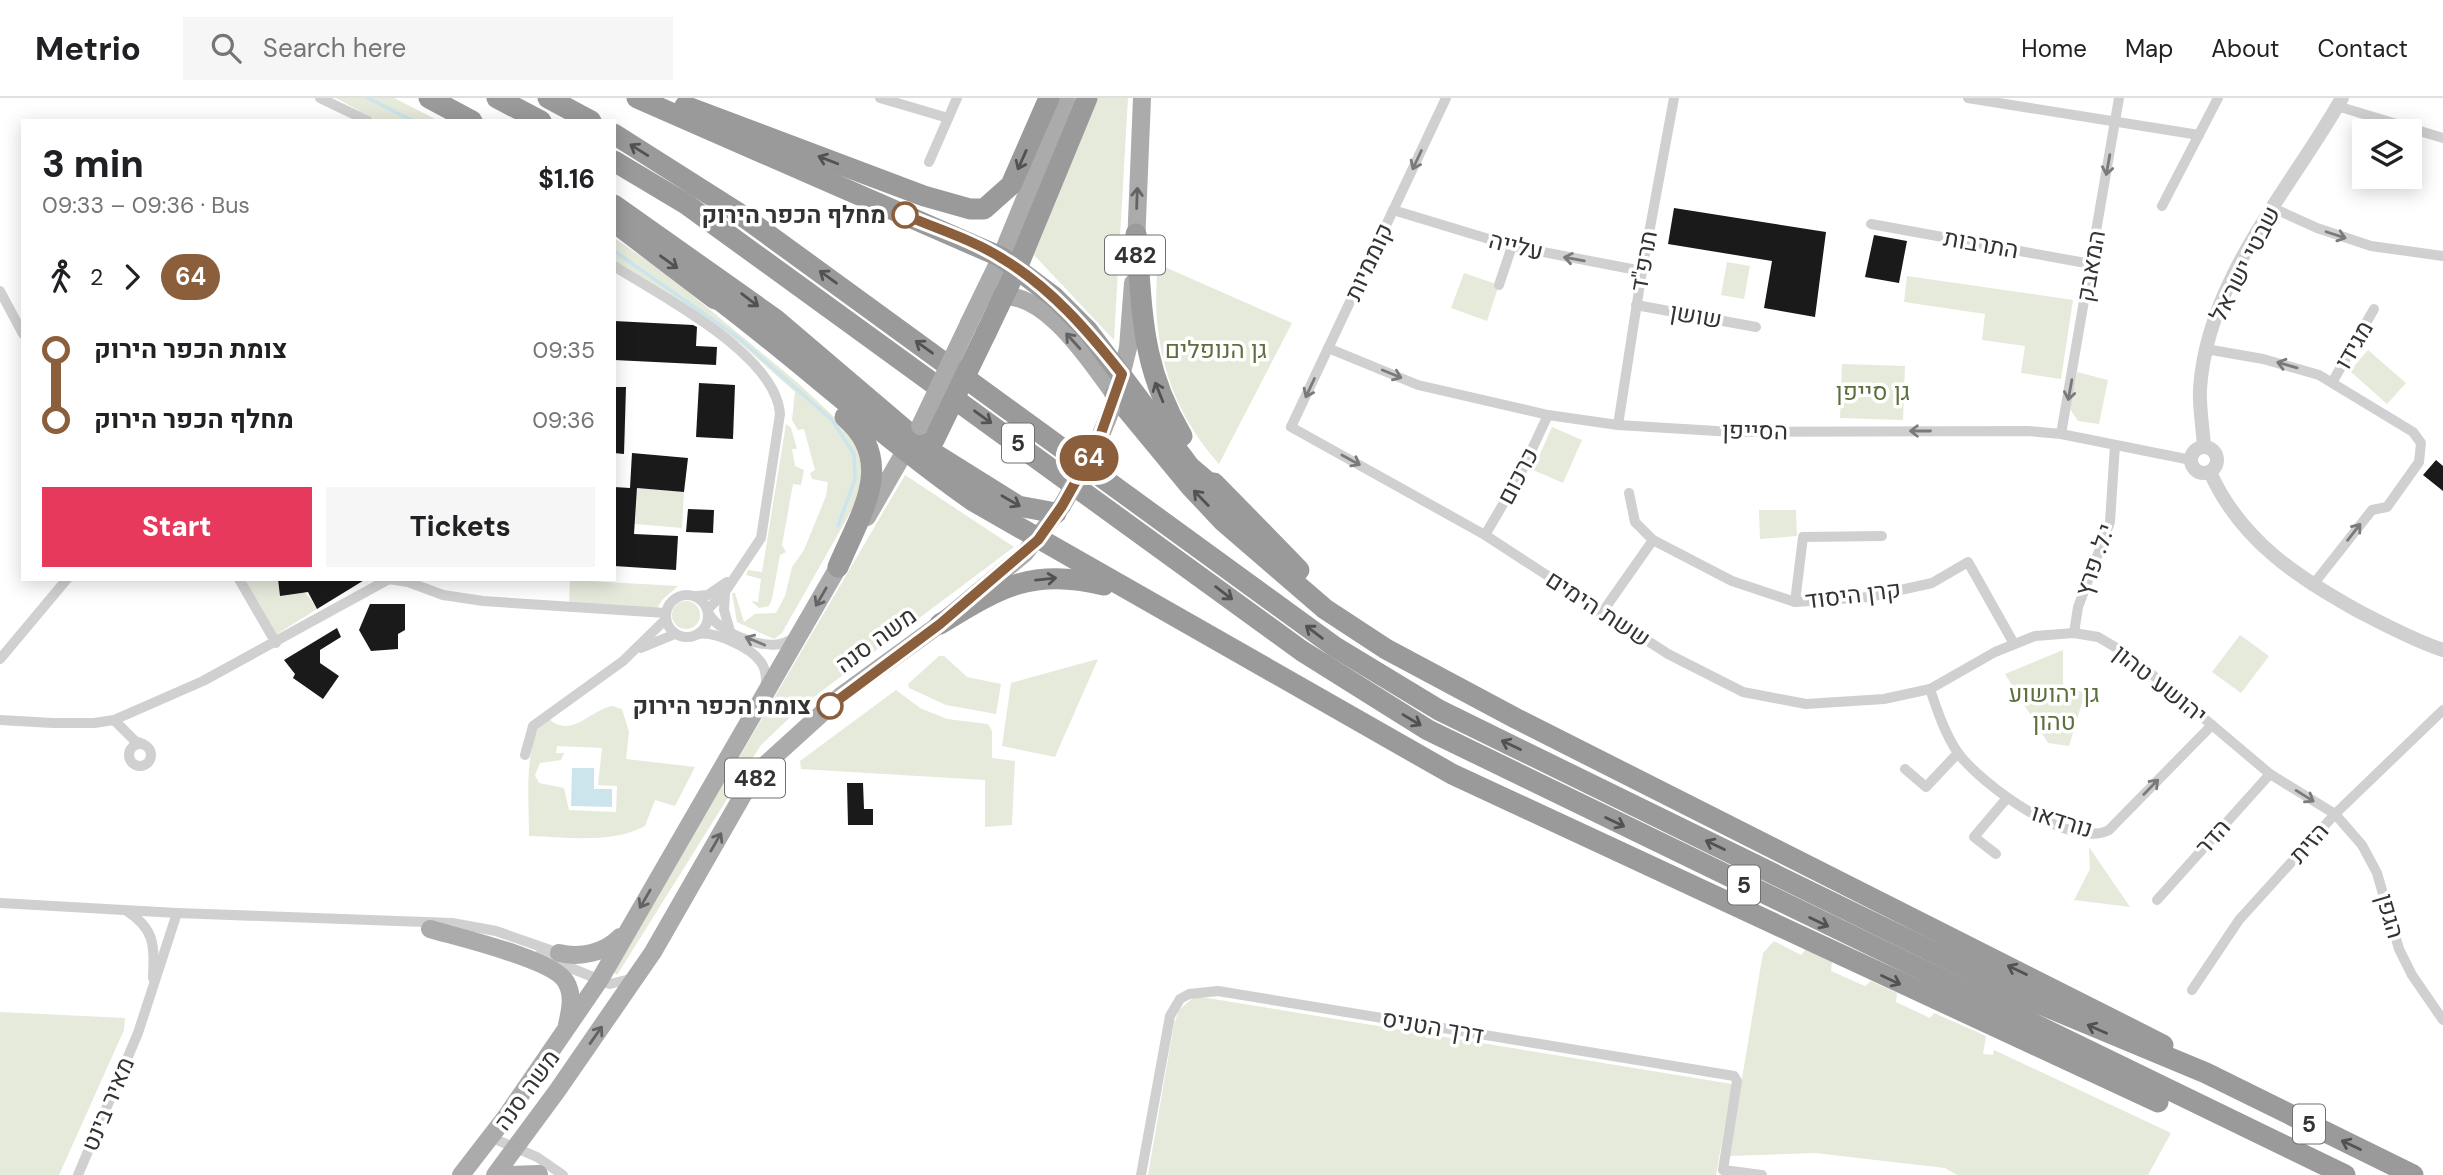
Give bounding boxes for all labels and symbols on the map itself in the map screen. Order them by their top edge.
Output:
one-way arrow [630,142,650,156]
one-way arrow [1015,149,1028,171]
one-way arrow [1410,149,1423,170]
one-way arrow [818,152,840,165]
one-way arrow [2101,153,2114,176]
one-way arrow [1131,186,1144,209]
place label: מחלף הכפר הירוק [702,199,886,230]
street label: שבטי ישראל [2202,201,2287,327]
marker: מחלף הכפר הירוק [892,202,918,228]
street label: קוממיות [1337,218,1400,305]
street label: התרבות [1941,222,2021,265]
street label: עלייה [1486,224,1546,267]
street label: תרפ"ד [1623,228,1664,294]
street label: המאבק [2069,228,2112,304]
one-way arrow [2324,230,2346,242]
road number: 482 [1105,236,1165,274]
one-way arrow [1563,252,1586,265]
one-way arrow [659,255,678,269]
one-way arrow [819,270,838,284]
one-way arrow [740,293,759,307]
street label: שושן [1668,296,1724,335]
street label: מגידו [2327,315,2380,375]
one-way arrow [1065,332,1081,350]
park label: גן הנופלים [1165,334,1267,365]
one-way arrow [915,340,934,354]
one-way arrow [2276,358,2298,371]
one-way arrow [1380,369,1402,382]
park label: גן סייפן [1836,376,1910,407]
one-way arrow [1303,377,1316,398]
one-way arrow [2063,378,2076,401]
one-way arrow [1152,381,1165,403]
one-way arrow [973,409,992,424]
street label: הסייפן [1722,414,1788,447]
road number: 5 [1002,424,1034,462]
one-way arrow [1909,424,1932,438]
line badge: 64 [1058,435,1120,481]
street label: כרכום [1490,442,1545,509]
one-way arrow [1340,454,1361,467]
one-way arrow [1193,490,1210,507]
one-way arrow [1000,495,1021,508]
street label: י.ל. פרץ [2068,519,2121,600]
one-way arrow [2347,523,2362,542]
street label: ששת הימים [1540,563,1656,654]
one-way arrow [1034,572,1057,585]
street label: קרן היסוד [1803,573,1903,616]
one-way arrow [1214,585,1233,600]
one-way arrow [814,586,828,606]
street label: משה סנה [829,600,922,679]
one-way arrow [1305,625,1324,639]
one-way arrow [745,634,766,647]
street label: יהושע טהון [2107,637,2213,730]
park label: גן יהושוע טהון [2008,678,2100,737]
place label: צומת הכפר הירוק [633,690,811,721]
marker: צומת הכפר הירוק [817,693,843,719]
one-way arrow [1401,713,1421,727]
one-way arrow [1501,738,1522,752]
road number: 482 [725,758,785,798]
one-way arrow [2142,779,2159,796]
one-way arrow [2295,788,2314,803]
street label: נורדאו [2028,797,2097,844]
street label: הדר [2188,812,2237,861]
one-way arrow [1604,816,1625,829]
street label: הזית [2282,816,2335,870]
one-way arrow [709,833,723,853]
one-way arrow [1705,838,1726,852]
road number: 5 [1728,866,1760,904]
one-way arrow [638,889,652,909]
street label: הגפן [2369,890,2412,942]
one-way arrow [1808,916,1830,929]
one-way arrow [2007,962,2028,976]
one-way arrow [1880,974,1901,987]
street label: דרך הטניס [1380,1002,1486,1051]
one-way arrow [2087,1022,2108,1035]
one-way arrow [589,1026,603,1046]
street label: משה סנה [487,1043,566,1136]
street label: מאיר בינט [74,1052,141,1156]
road number: 5 [2293,1105,2325,1144]
one-way arrow [2341,1137,2362,1151]

